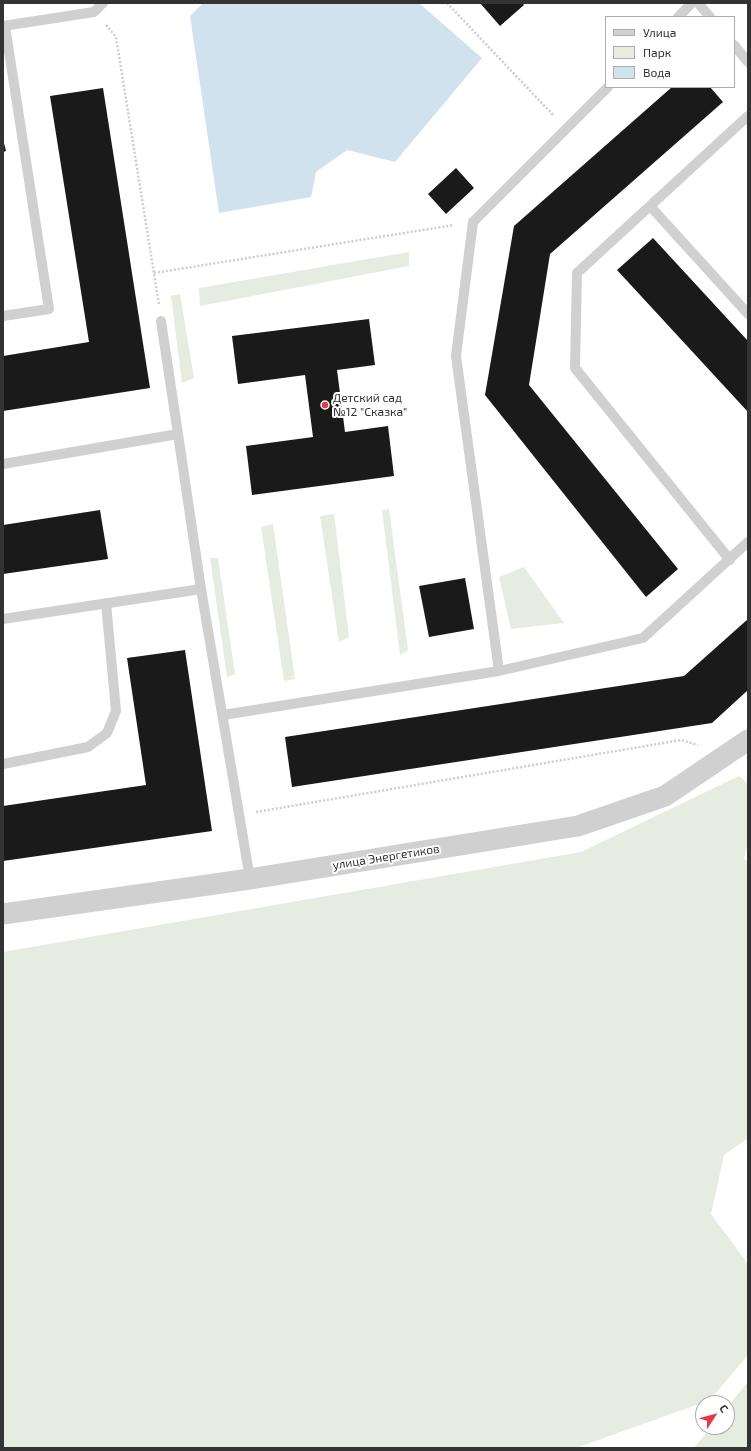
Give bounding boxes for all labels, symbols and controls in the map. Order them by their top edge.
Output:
legend [605,16,735,88]
text: Улица [643,25,676,39]
text: Парк [643,45,671,59]
text: Вода [643,65,671,79]
place label: Детский сад №12 "Сказка" [333,391,407,419]
marker: Детский сад №12 "Сказка" [320,400,330,410]
street label: улица Энергетиков [332,841,440,873]
north arrow [695,1395,735,1435]
text: С [717,1402,731,1415]

